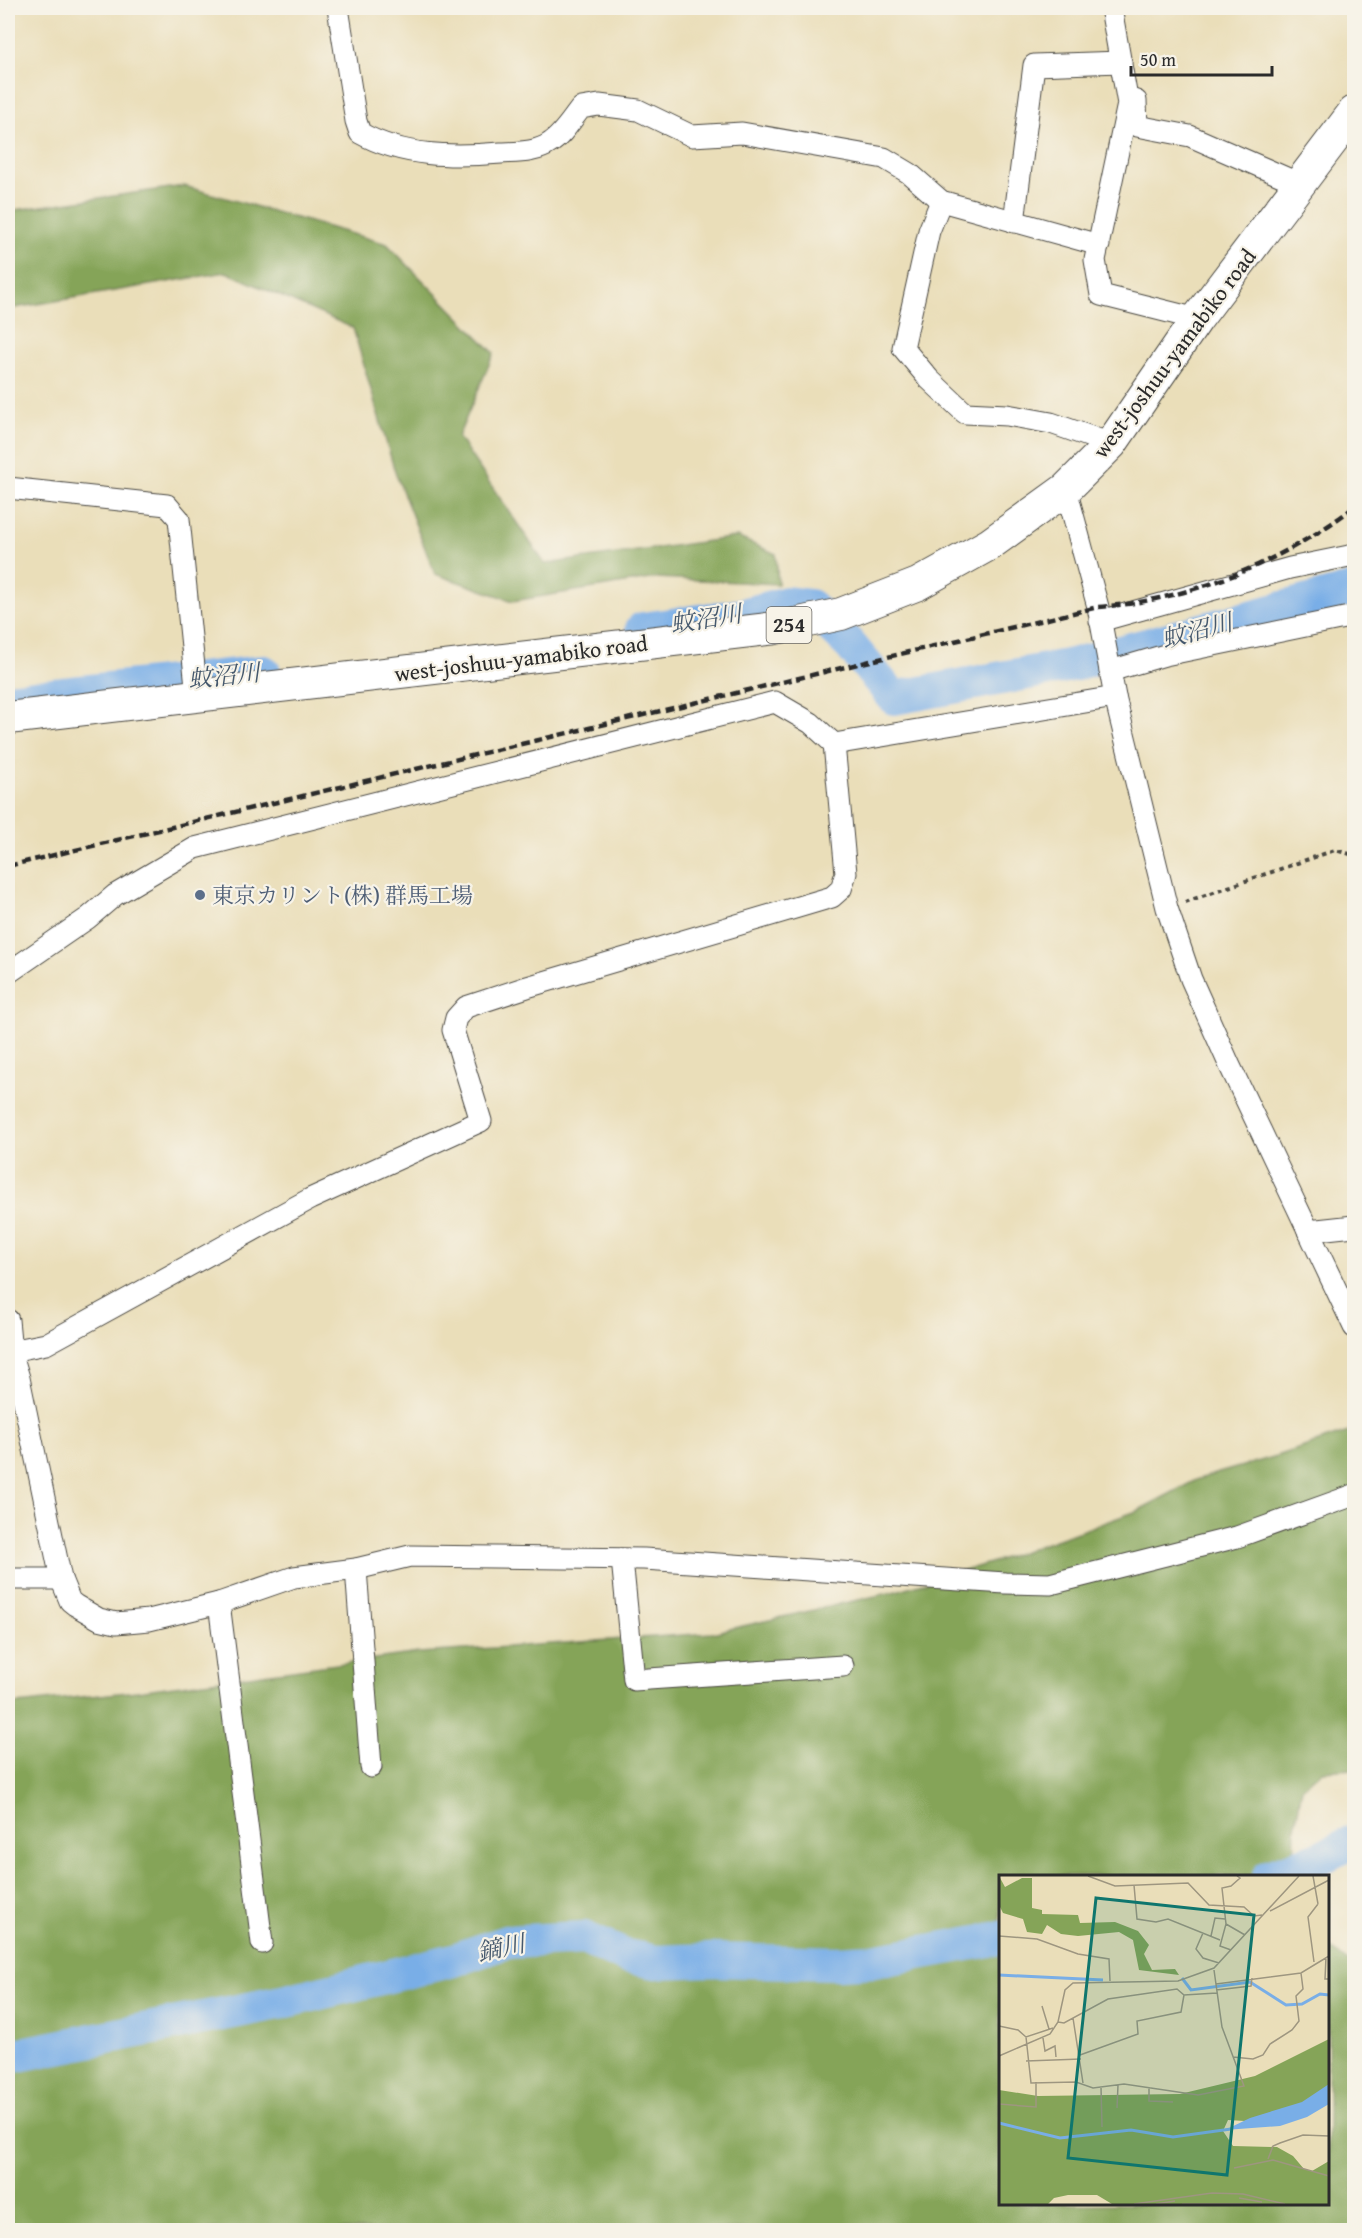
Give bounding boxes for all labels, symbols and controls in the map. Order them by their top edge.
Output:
scale bar [1131,39,1272,77]
text: 50 m [1140,46,1176,73]
street label: west-joshuu-yamabiko road [1084,241,1264,464]
water label: 蚊沼川 [668,595,747,641]
water label: 蚊沼川 [1158,604,1239,657]
road number: 254 [766,607,812,643]
street label: west-joshuu-yamabiko road [393,627,650,689]
water label: 蚊沼川 [186,654,265,697]
place label: 東京カリント(株) 群馬工場 [212,879,473,911]
marker: 東京カリント(株) 群馬工場 [193,888,207,902]
inset map [999,1875,1329,2205]
water label: 鏑川 [474,1925,531,1970]

